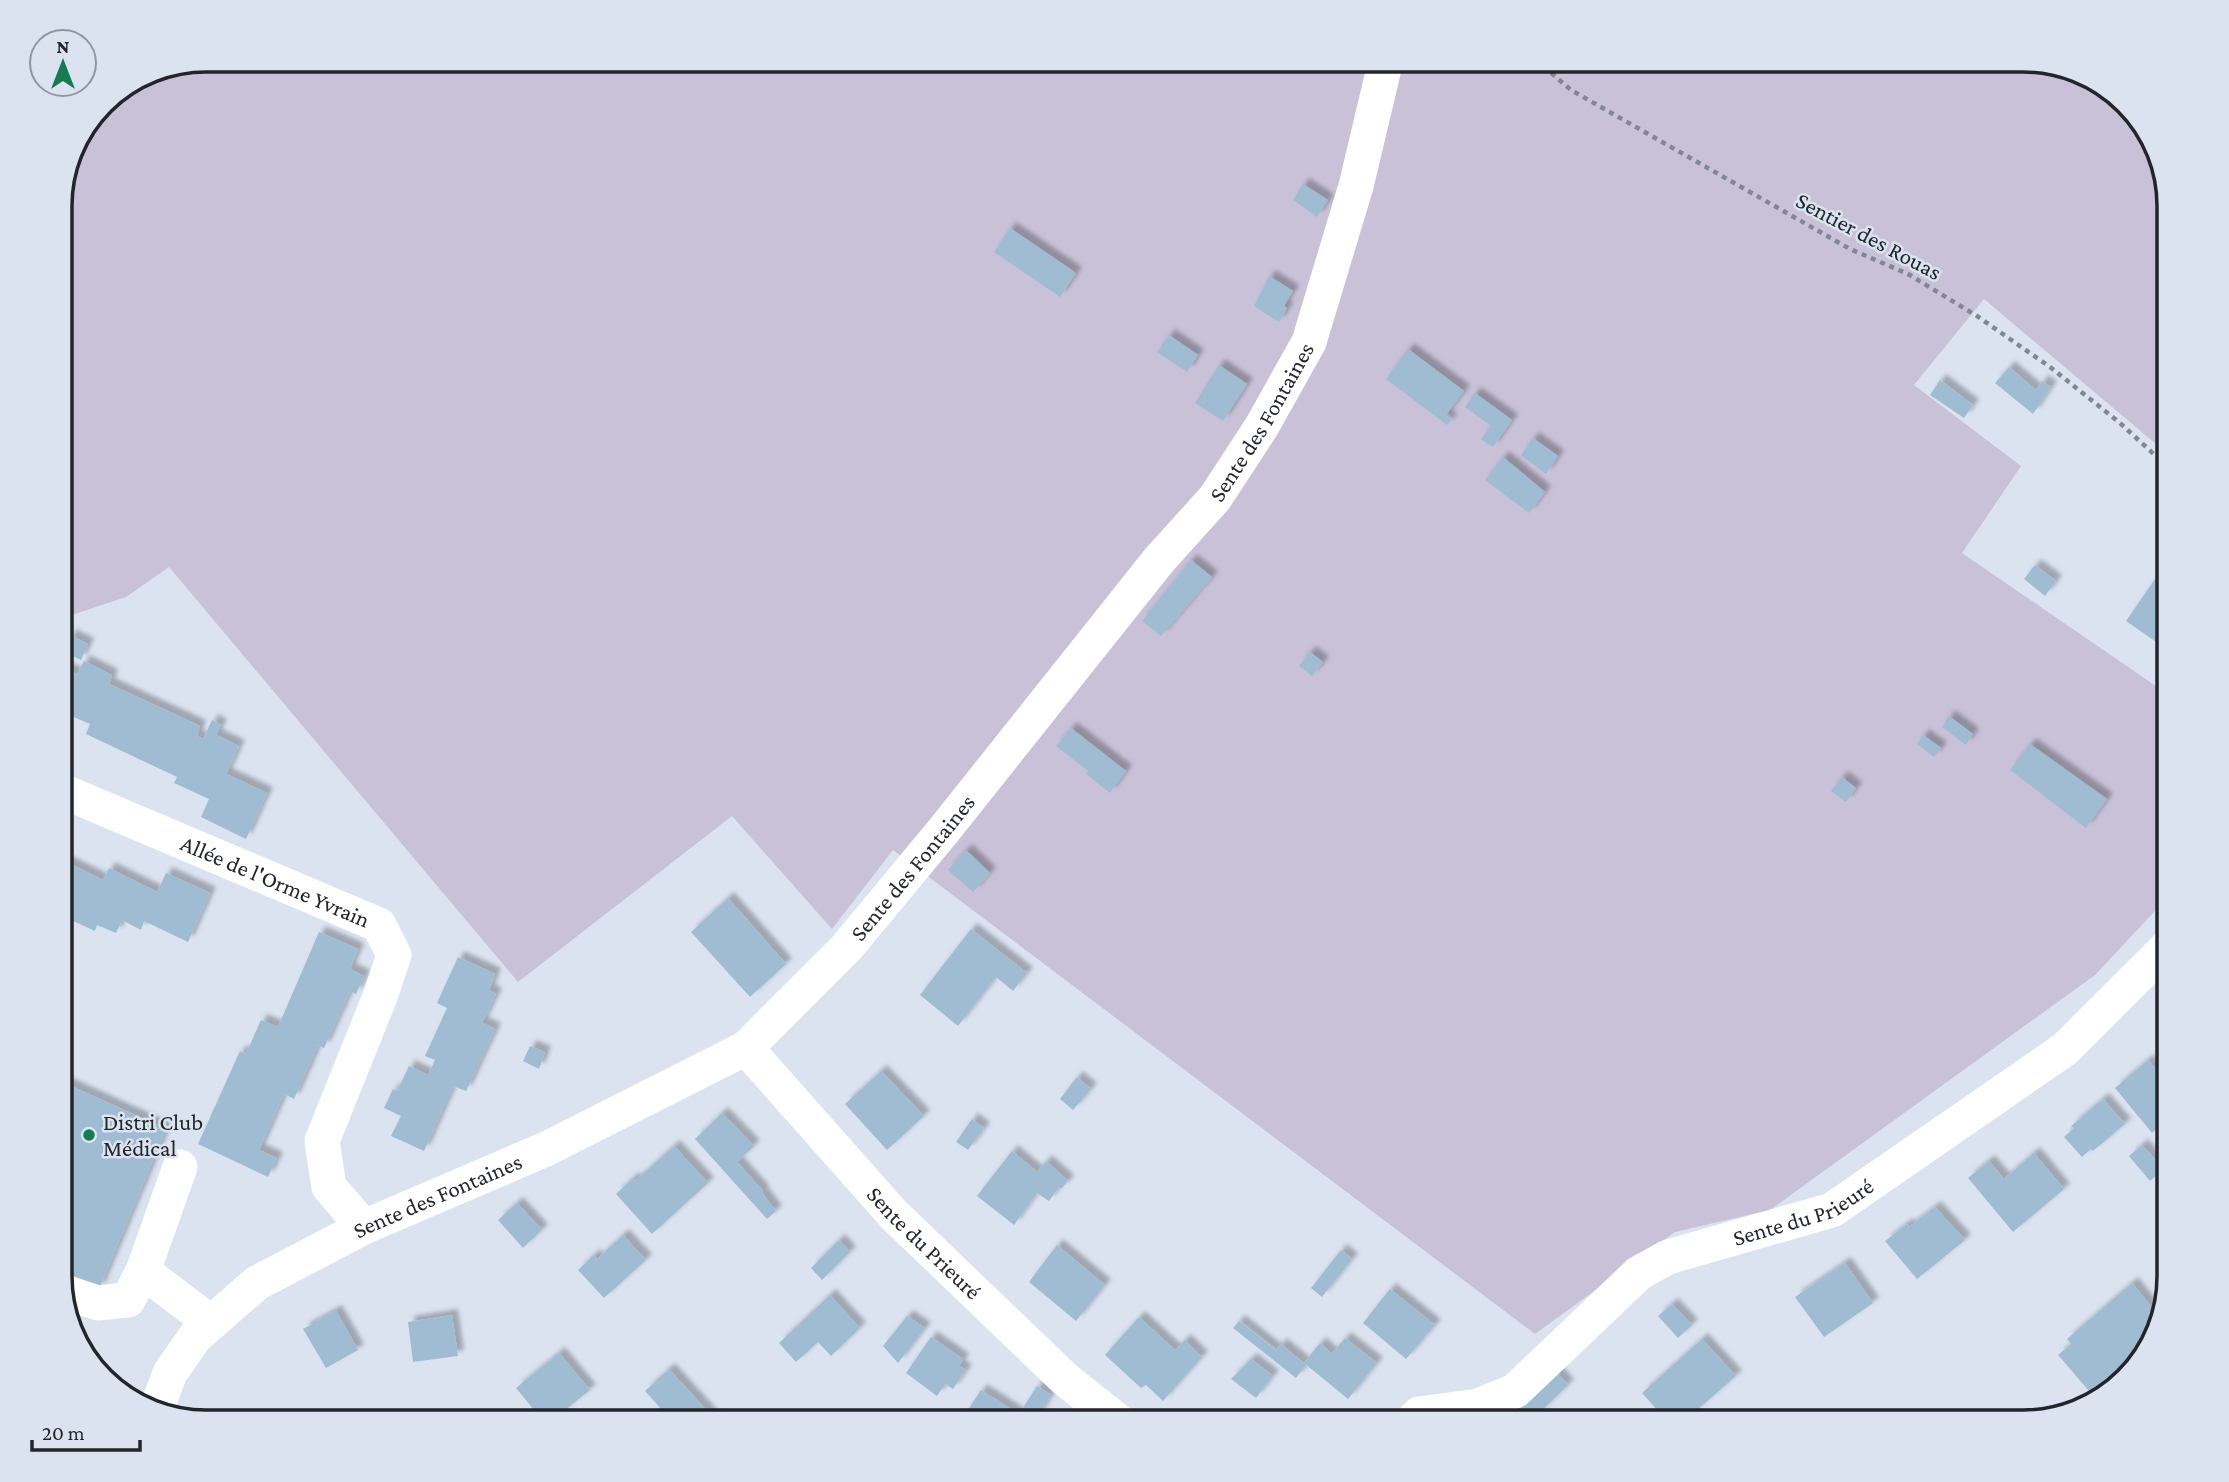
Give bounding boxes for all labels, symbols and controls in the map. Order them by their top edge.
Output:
north arrow [28,28,98,98]
text: N [57,36,70,57]
street label: Sentier des Rouas [1792,187,1946,285]
street label: Sente des Fontaines [1203,338,1319,506]
street label: Sente des Fontaines [845,789,980,946]
street label: Allée de l'Orme Yvrain [177,830,374,933]
place label: Distri Club Médical [103,1109,203,1161]
marker: Distri Club Médical [81,1127,97,1143]
street label: Sente des Fontaines [349,1148,526,1243]
street label: Sente du Prieuré [1730,1173,1878,1251]
street label: Sente du Prieuré [862,1181,986,1304]
scale bar [32,1408,140,1452]
text: 20 m [42,1421,85,1445]

